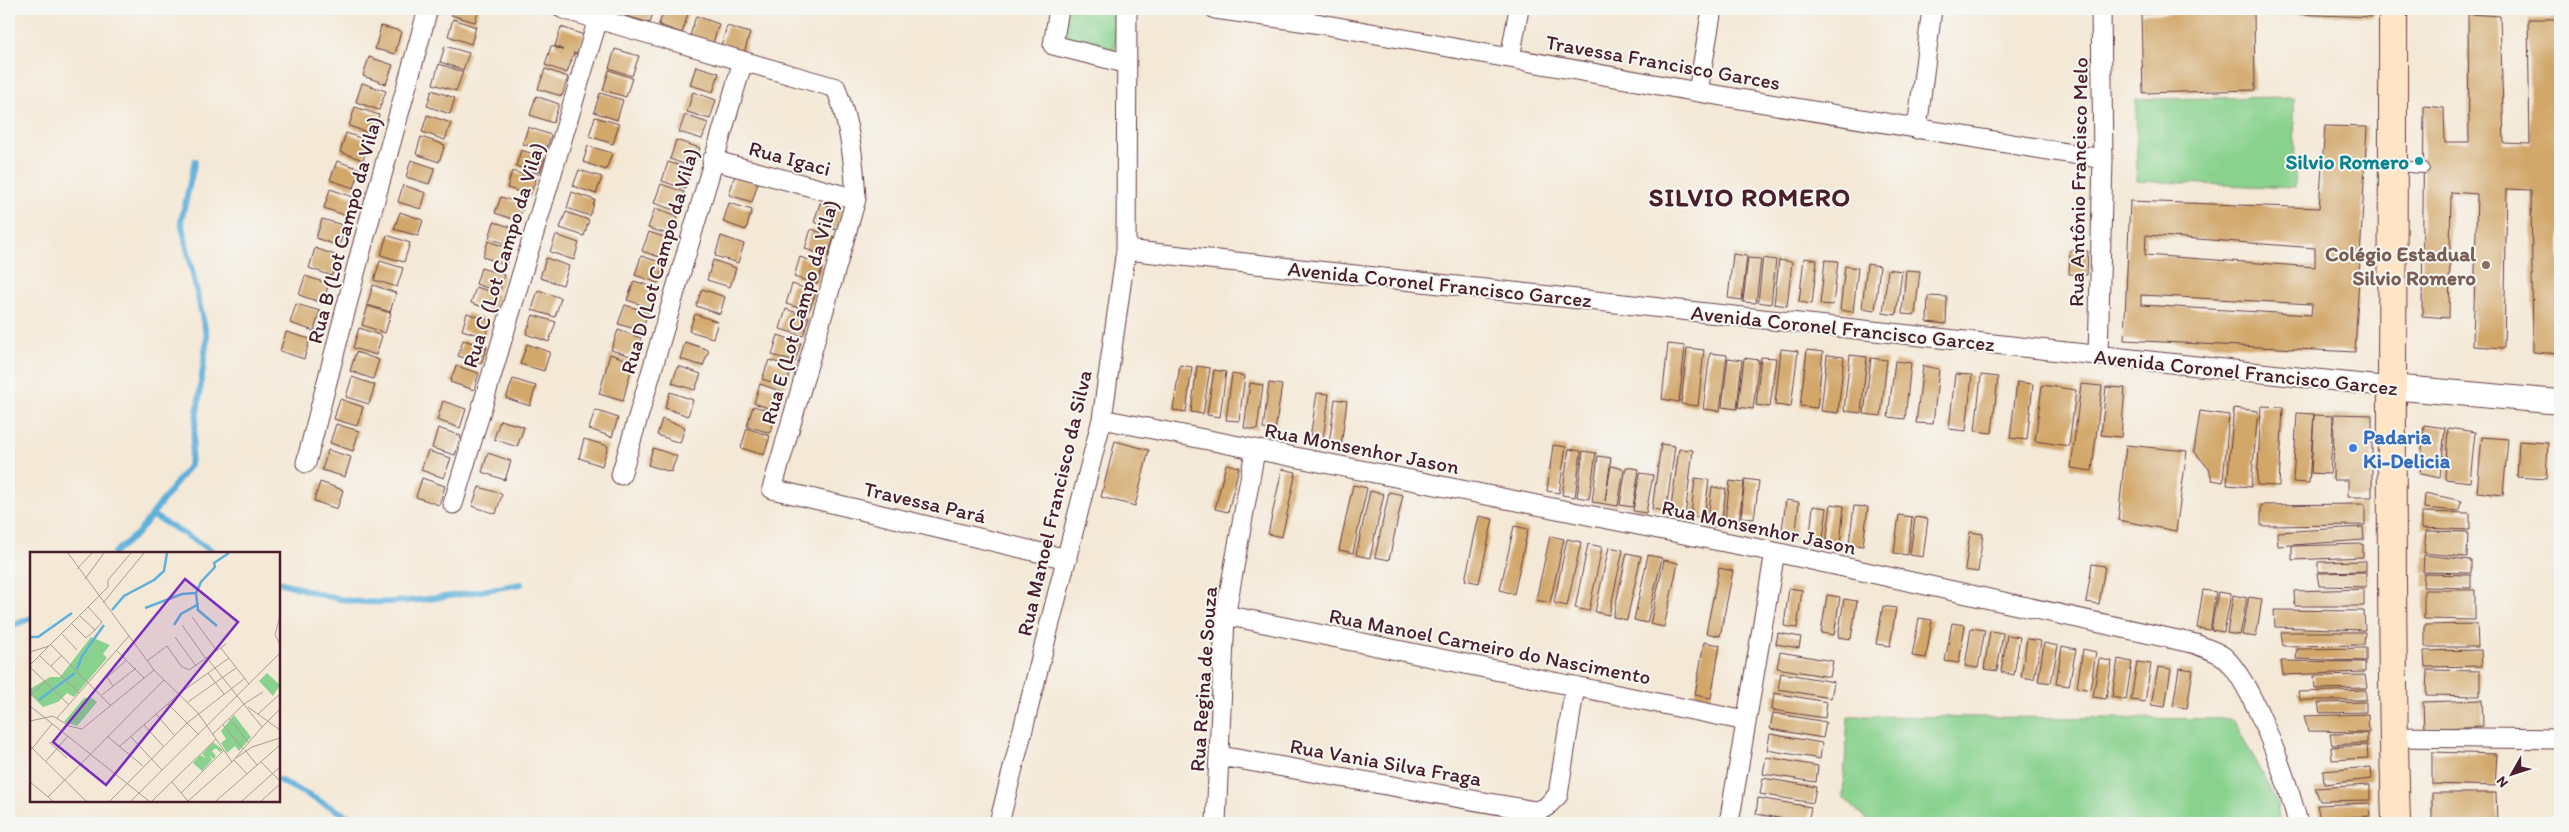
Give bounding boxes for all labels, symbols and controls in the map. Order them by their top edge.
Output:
street label: Travessa Francisco Garces [1544,29,1782,95]
street label: Rua Antônio Francisco Melo [2063,57,2093,307]
street label: Rua B (Lot Campo da Vila) [302,114,386,346]
street label: Rua Igaci [746,135,834,181]
street label: Rua C (Lot Campo da Vila) [457,139,549,371]
street label: Rua D (Lot Campo da Vila) [615,145,703,377]
place label: Silvio Romero [2285,149,2409,174]
marker: Silvio Romero [2413,155,2425,167]
district label: SILVIO ROMERO [1649,181,1851,213]
street label: Rua E (Lot Campo da Vila) [755,197,843,427]
place label: Colégio Estadual Silvio Romero [2325,241,2477,290]
street label: Avenida Coronel Francisco Garcez [1287,256,1594,312]
marker: Colégio Estadual Silvio Romero [2480,259,2492,271]
street label: Avenida Coronel Francisco Garcez [1690,300,1997,356]
street label: Avenida Coronel Francisco Garcez [2093,344,2400,400]
street label: Rua Manoel Francisco da Silva [1011,368,1097,638]
street label: Rua Monsenhor Jason [1262,417,1462,479]
place label: Padaria Ki-Delicia [2363,424,2451,473]
marker: Padaria Ki-Delicia [2347,442,2359,454]
street label: Travessa Pará [861,476,989,528]
street label: Rua Monsenhor Jason [1660,494,1859,560]
inset map [30,552,280,802]
street label: Rua Regina de Souza [1184,585,1222,773]
street label: Rua Manoel Carneiro do Nascimento [1327,602,1653,690]
street label: Rua Vania Silva Fraga [1288,733,1484,791]
north arrow [2486,750,2536,800]
text: N [2493,773,2512,791]

